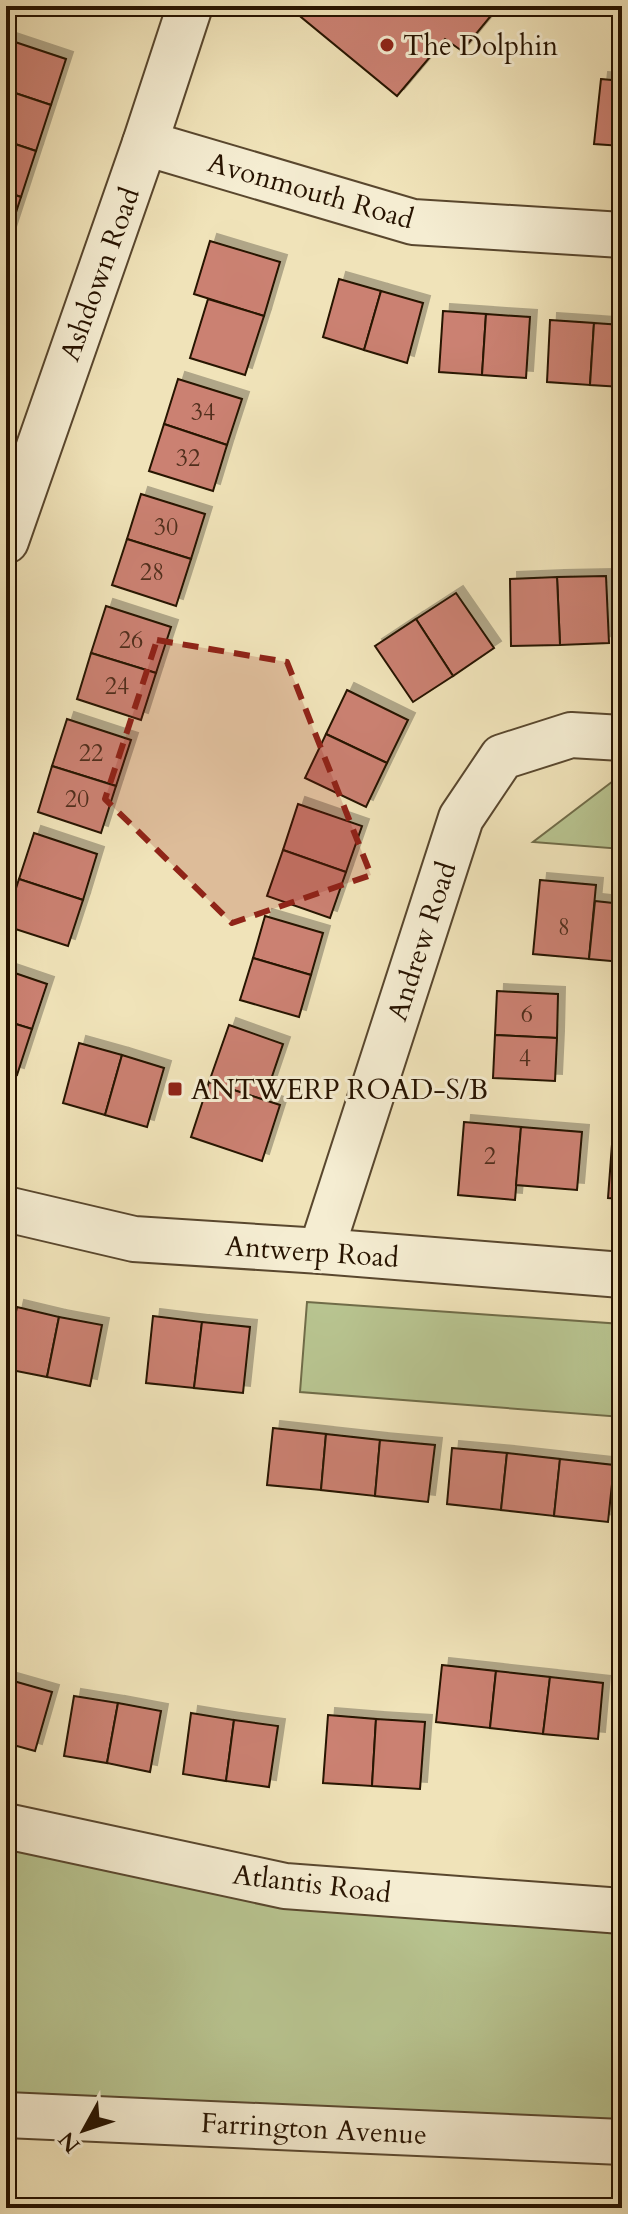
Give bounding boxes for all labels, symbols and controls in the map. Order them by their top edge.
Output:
place label: The Dolphin [403,27,558,65]
marker: The Dolphin [378,36,396,54]
street label: Avonmouth Road [203,143,418,239]
street label: Ashdown Road [51,182,149,366]
house number: 34 [191,396,215,429]
house number: 32 [176,442,200,475]
house number: 30 [154,511,178,544]
house number: 28 [140,556,164,589]
house number: 26 [119,624,143,657]
house number: 24 [105,670,129,703]
house number: 22 [79,737,103,770]
house number: 20 [65,783,89,816]
street label: Andrew Road [378,857,466,1026]
house number: 8 [558,911,570,944]
house number: 6 [521,998,533,1031]
house number: 4 [519,1042,531,1075]
place label: ANTWERP ROAD-S/B [191,1071,488,1109]
marker: ANTWERP ROAD-S/B [166,1080,184,1098]
house number: 2 [484,1140,496,1173]
street label: Antwerp Road [224,1227,400,1277]
street label: Atlantis Road [231,1855,393,1913]
north arrow [44,2090,124,2170]
street label: Farrington Avenue [200,2104,428,2154]
text: N [52,2125,87,2159]

